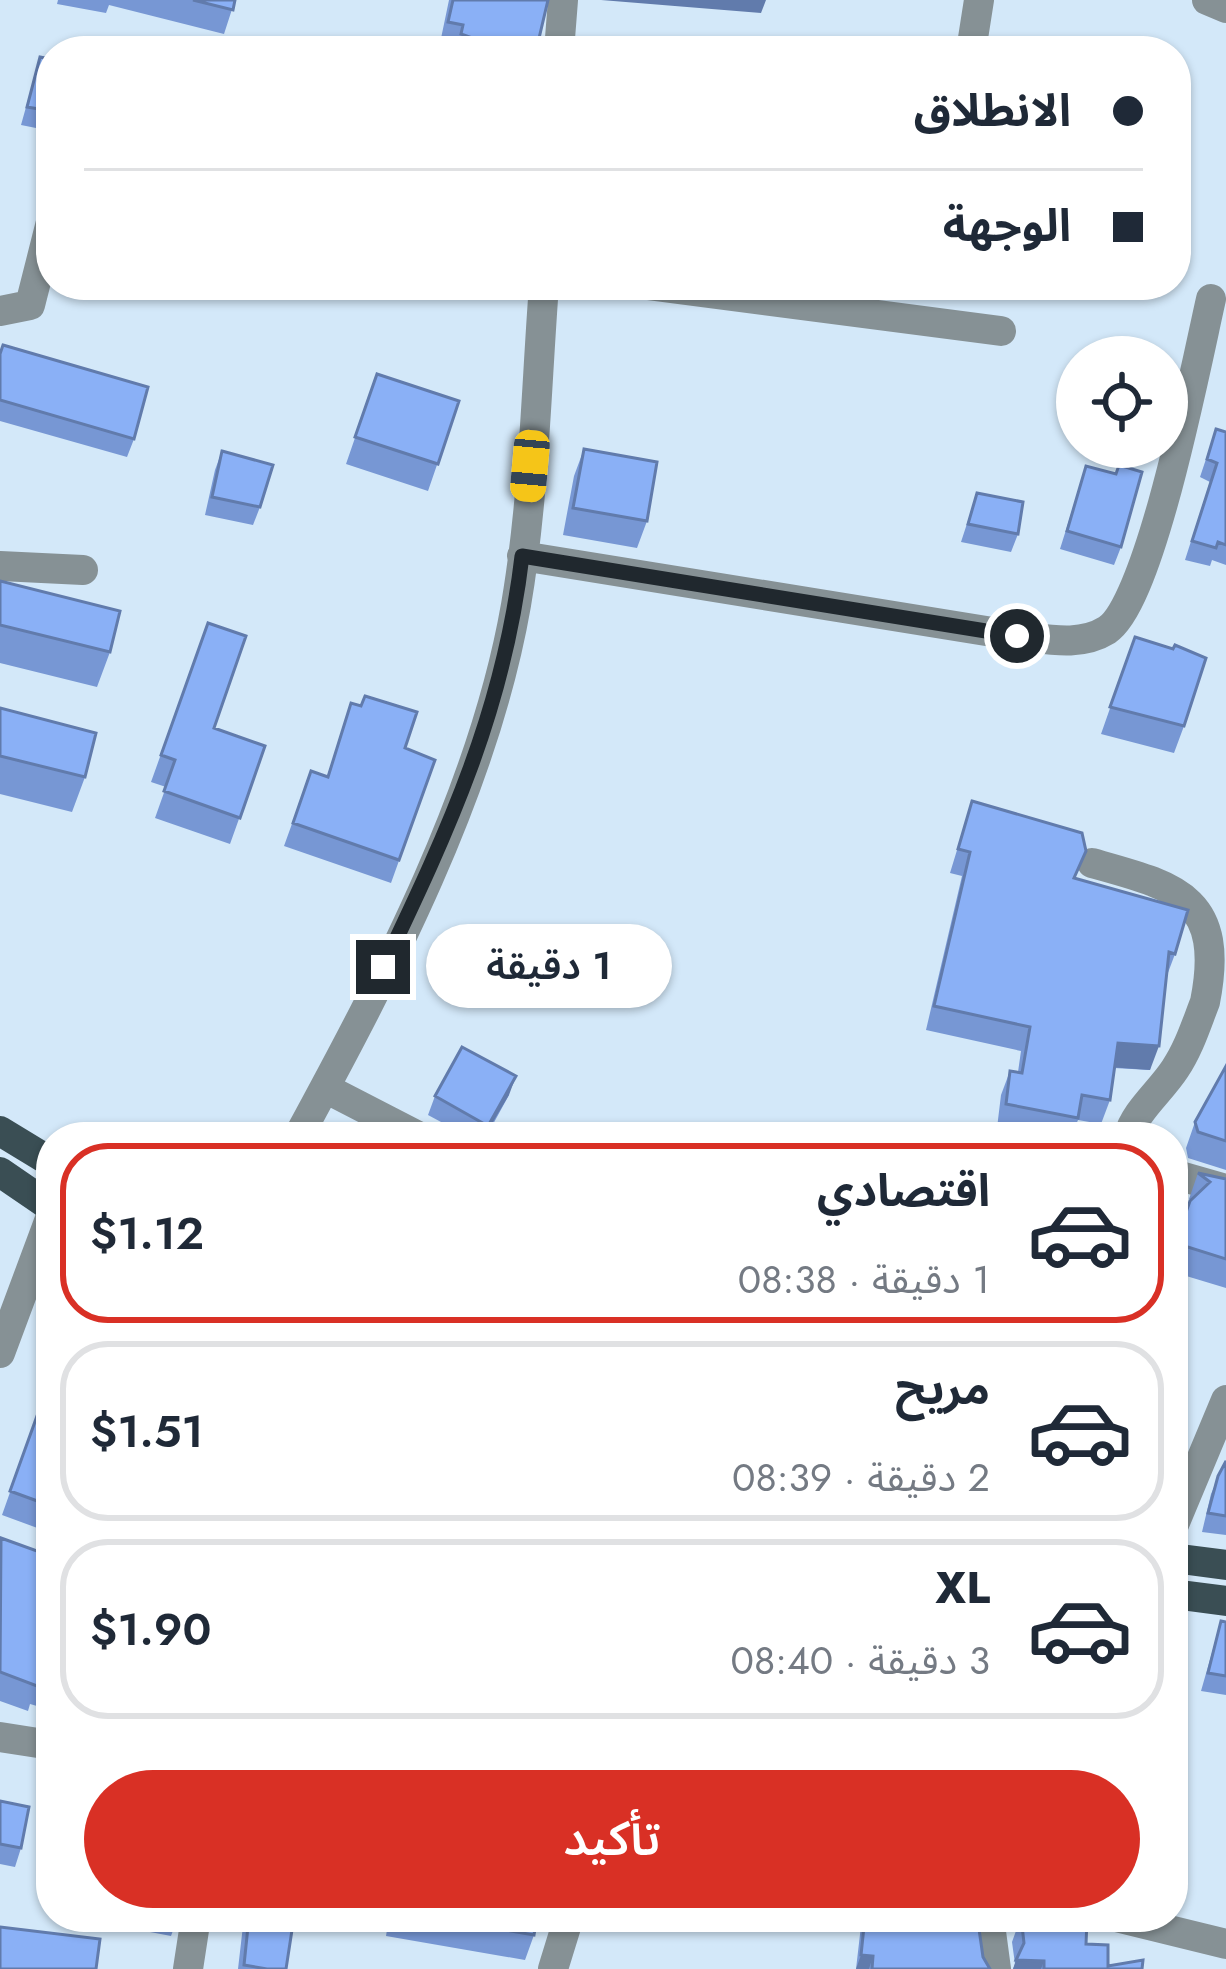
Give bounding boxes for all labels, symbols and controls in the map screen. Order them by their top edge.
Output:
text: الانطلاق [914,78,1071,143]
text: الوجهة [943,193,1071,258]
map controls [1056,336,1188,468]
button: locate [1056,336,1188,468]
car [509,429,551,503]
route start [990,609,1044,663]
callout: 1 دقيقة [425,925,671,1009]
text: 1 دقيقة [486,937,612,994]
route end [356,940,410,994]
text: اقتصادي [817,1158,990,1223]
icon: car [1026,1179,1134,1287]
text: $1.12 [90,1201,204,1266]
text: 1 دقيقة · 08:38 [738,1251,990,1308]
text: مريح [895,1356,990,1421]
icon: car [1026,1377,1134,1485]
text: $1.51 [90,1399,204,1464]
text: 2 دقيقة · 08:39 [732,1449,990,1506]
text: XL [935,1555,990,1620]
icon: car [1026,1575,1134,1683]
text: $1.90 [90,1597,211,1662]
text: 3 دقيقة · 08:40 [731,1632,990,1689]
button: تأكيد [84,1770,1140,1908]

